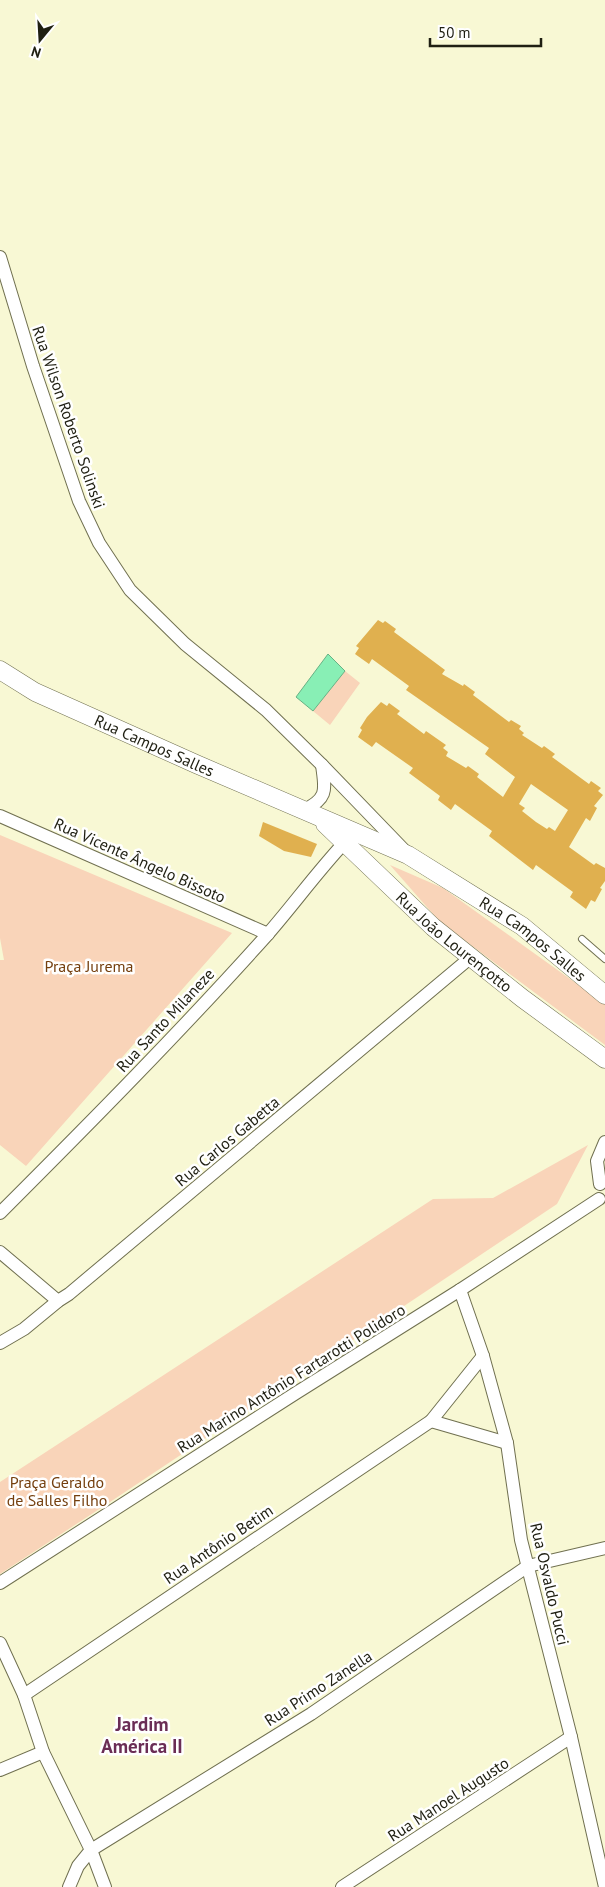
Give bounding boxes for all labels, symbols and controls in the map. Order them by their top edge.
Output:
north arrow [15,15,65,65]
scale bar [430,15,541,47]
text: 50 m [438,23,471,42]
text: N [29,42,43,62]
street label: Rua Wilson Roberto Solinski [28,323,110,511]
street label: Rua Campos Salles [91,710,217,781]
street label: Rua Vicente Ângelo Bissoto [51,813,229,907]
street label: Rua João Lourençotto [392,887,516,996]
street label: Rua Campos Salles [476,892,591,985]
park label: Praça Jurema [45,956,133,976]
street label: Rua Santo Milaneze [112,964,218,1076]
street label: Rua Carlos Gabetta [171,1092,283,1190]
street label: Rua Marino Antônio Fartarotti Polidoro [173,1299,409,1457]
park label: Praça Geraldo de Salles Filho [7,1472,107,1510]
street label: Rua Antônio Betim [159,1500,277,1588]
street label: Rua Osvaldo Pucci [526,1521,574,1647]
street label: Rua Primo Zanella [260,1646,376,1730]
district label: Jardim América II [101,1712,183,1758]
street label: Rua Manoel Augusto [384,1752,512,1846]

